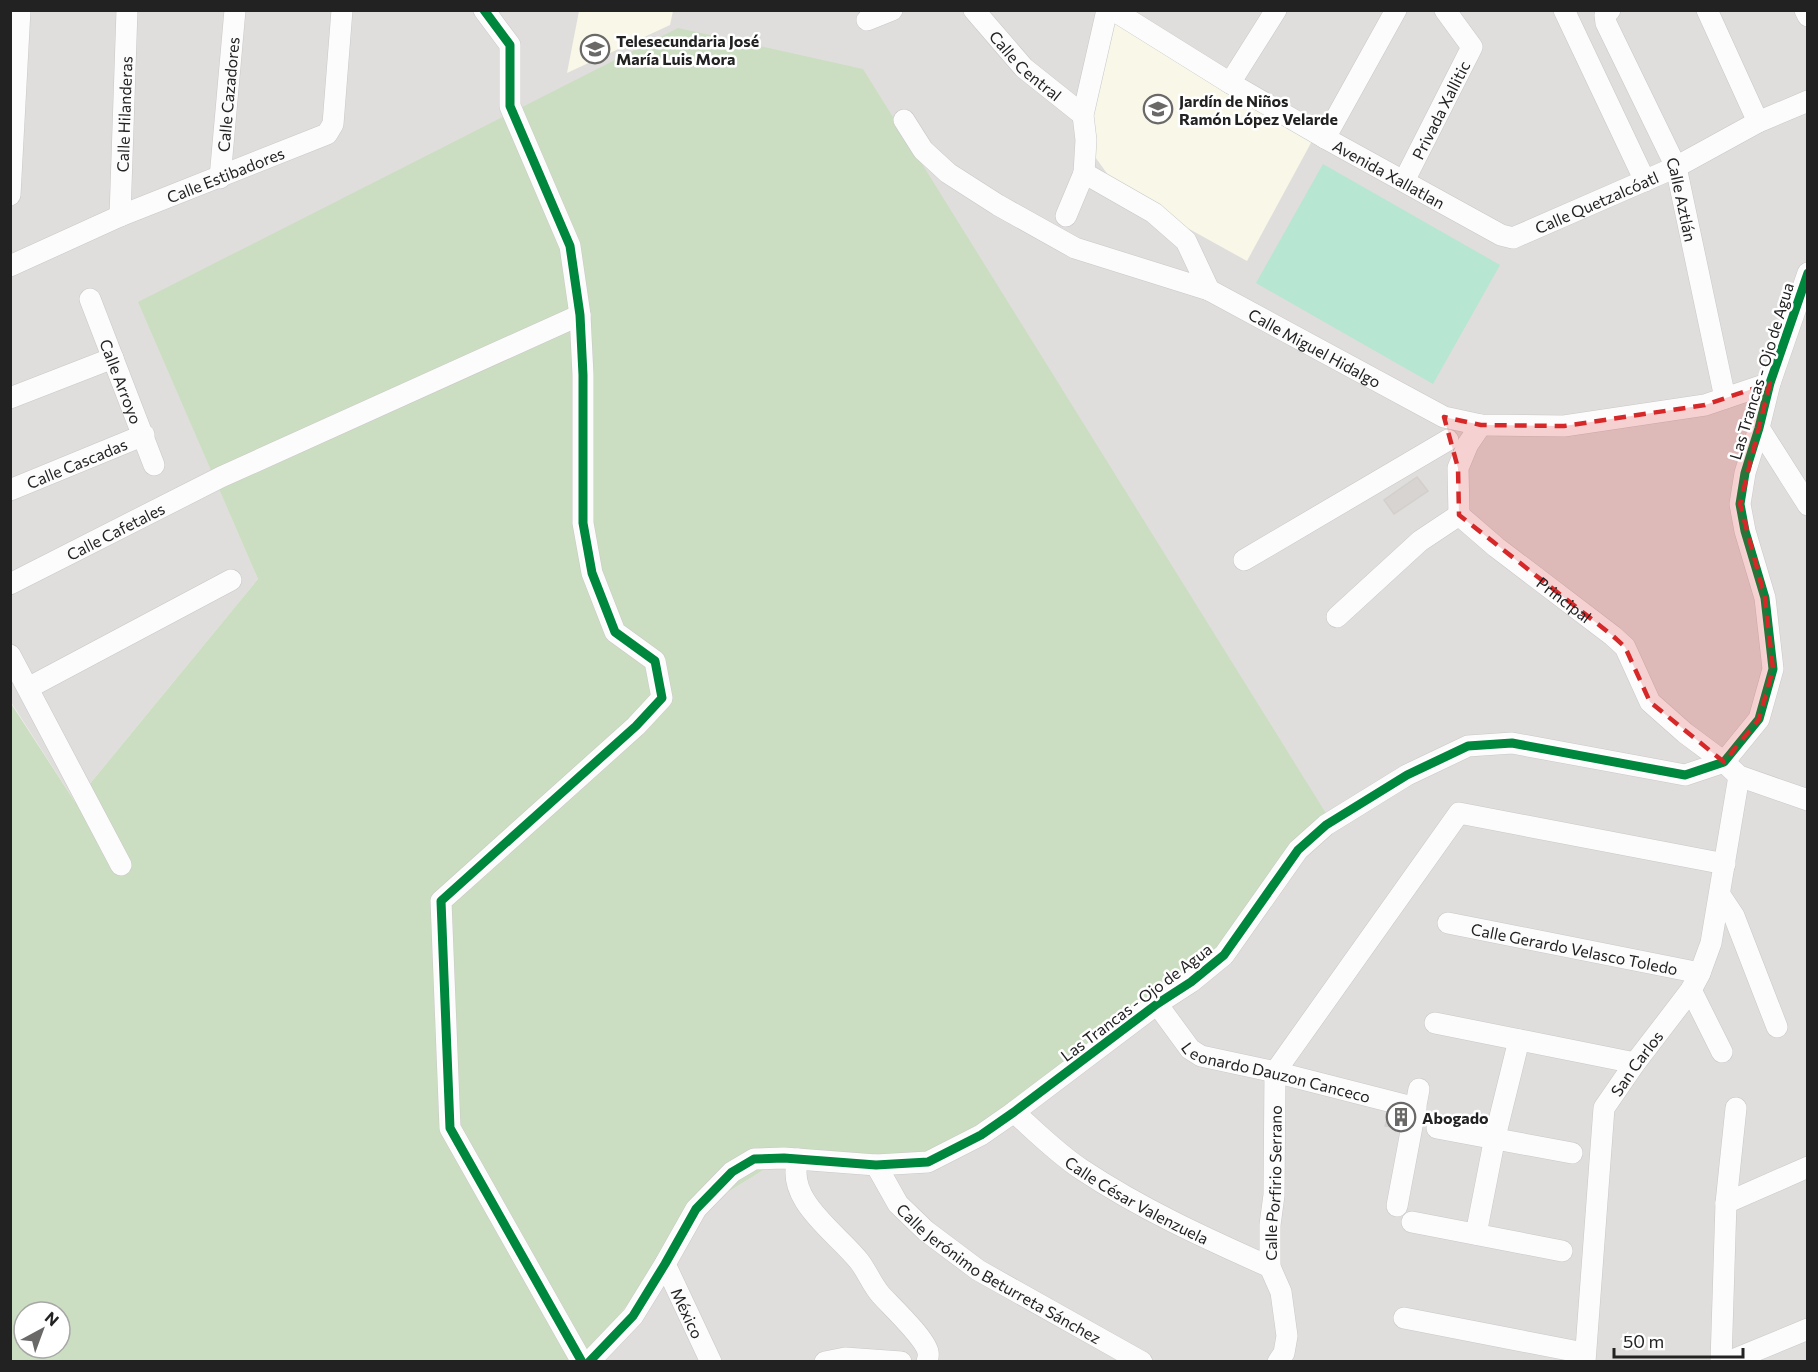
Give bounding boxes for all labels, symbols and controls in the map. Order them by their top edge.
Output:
street label: Calle Central [986,26,1066,104]
place label: Telesecundaria José María Luis Mora [616,31,759,68]
school or university icon: Telesecundaria José María Luis Mora [579,33,611,65]
street label: Calle Cazadores [213,36,242,153]
street label: Calle Hilanderas [112,56,135,173]
street label: Privada Xallitic [1407,57,1473,162]
place label: Jardín de Niños Ramón López Velarde [1179,91,1338,128]
school or university icon: Jardín de Niños Ramón López Velarde [1142,93,1174,125]
street label: Avenida Xallatlan [1330,135,1448,212]
street label: Calle Estibadores [164,142,287,206]
street label: Calle Aztlán [1663,154,1701,243]
street label: Calle Quetzalcóatl [1532,166,1661,237]
street label: Las Trancas - Ojo de Agua [1725,280,1797,462]
street label: Calle Miguel Hidalgo [1246,304,1384,391]
street label: Calle Arroyo [97,336,147,426]
street label: Calle Cascadas [24,434,130,492]
street label: Calle Cafetales [63,498,167,563]
street label: Principal [1533,572,1596,626]
street label: Calle Gerardo Velasco Toledo [1469,918,1680,978]
street label: Las Trancas - Ojo de Agua [1057,939,1215,1065]
street label: San Carlos [1606,1026,1666,1099]
street label: Leonardo Dauzon Canceco [1178,1038,1373,1106]
building icon: Abogado [1385,1101,1417,1133]
street label: Calle Porfirio Serrano [1261,1105,1284,1261]
place label: Abogado [1422,1108,1489,1127]
street label: Calle César Valenzuela [1062,1152,1212,1247]
street label: Calle Jerónimo Beturreta Sánchez [893,1199,1105,1347]
street label: México [668,1284,708,1341]
north arrow [12,1300,72,1360]
text: N [41,1307,63,1329]
scale bar [1614,1321,1743,1359]
text: 50 m [1623,1330,1664,1352]

